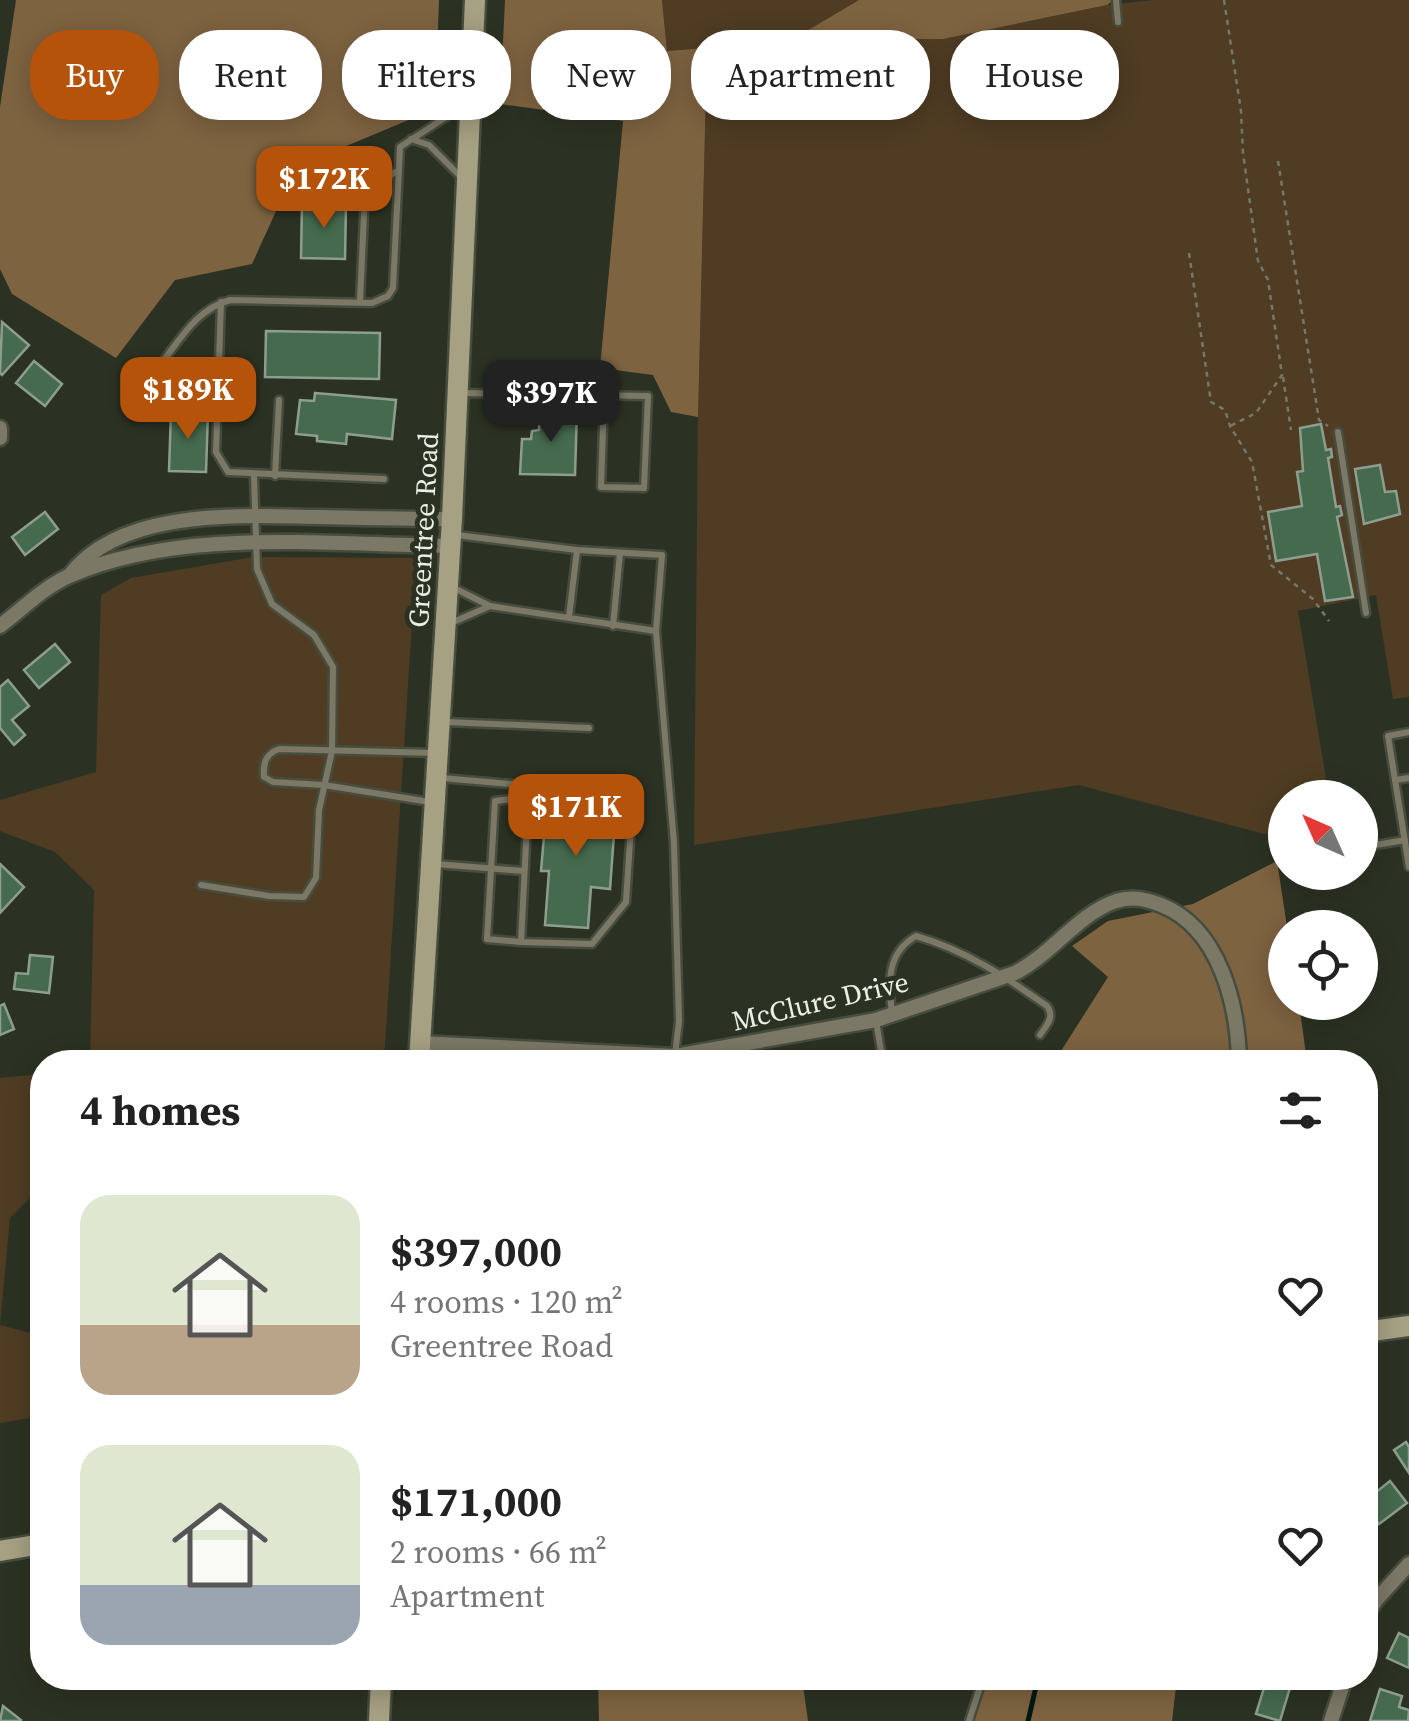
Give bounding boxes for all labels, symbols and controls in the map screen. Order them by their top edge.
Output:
chip: Buy [30,30,159,120]
chip: Rent [179,30,322,120]
chip: Filters [342,30,511,120]
chip: New [531,30,671,120]
chip: Apartment [691,30,930,120]
chip: House [950,30,1119,120]
pin: $172K [254,146,394,231]
text: $172K [278,156,370,200]
pin: $189K [118,357,258,442]
pin: $397K [481,360,621,445]
text: $189K [142,367,234,411]
text: $397K [505,370,597,414]
street label: Greentree Road [399,431,447,628]
pin: $171K [506,774,646,859]
north arrow [1268,780,1378,890]
map controls [1268,780,1378,1020]
text: $171K [530,784,622,828]
button: locate [1268,910,1378,1020]
street label: McClure Drive [728,962,912,1040]
text: 4 homes [80,1081,240,1139]
icon: filters [1273,1083,1328,1138]
text: $397,000 [390,1222,562,1280]
icon: home [160,1235,280,1355]
icon: heart [1273,1268,1328,1323]
text: 4 rooms · 120 m² [390,1280,623,1324]
text: Greentree Road [390,1324,613,1368]
text: $171,000 [390,1472,562,1530]
icon: home [160,1485,280,1605]
icon: heart [1273,1518,1328,1573]
text: 2 rooms · 66 m² [390,1530,607,1574]
text: Apartment [390,1574,544,1618]

